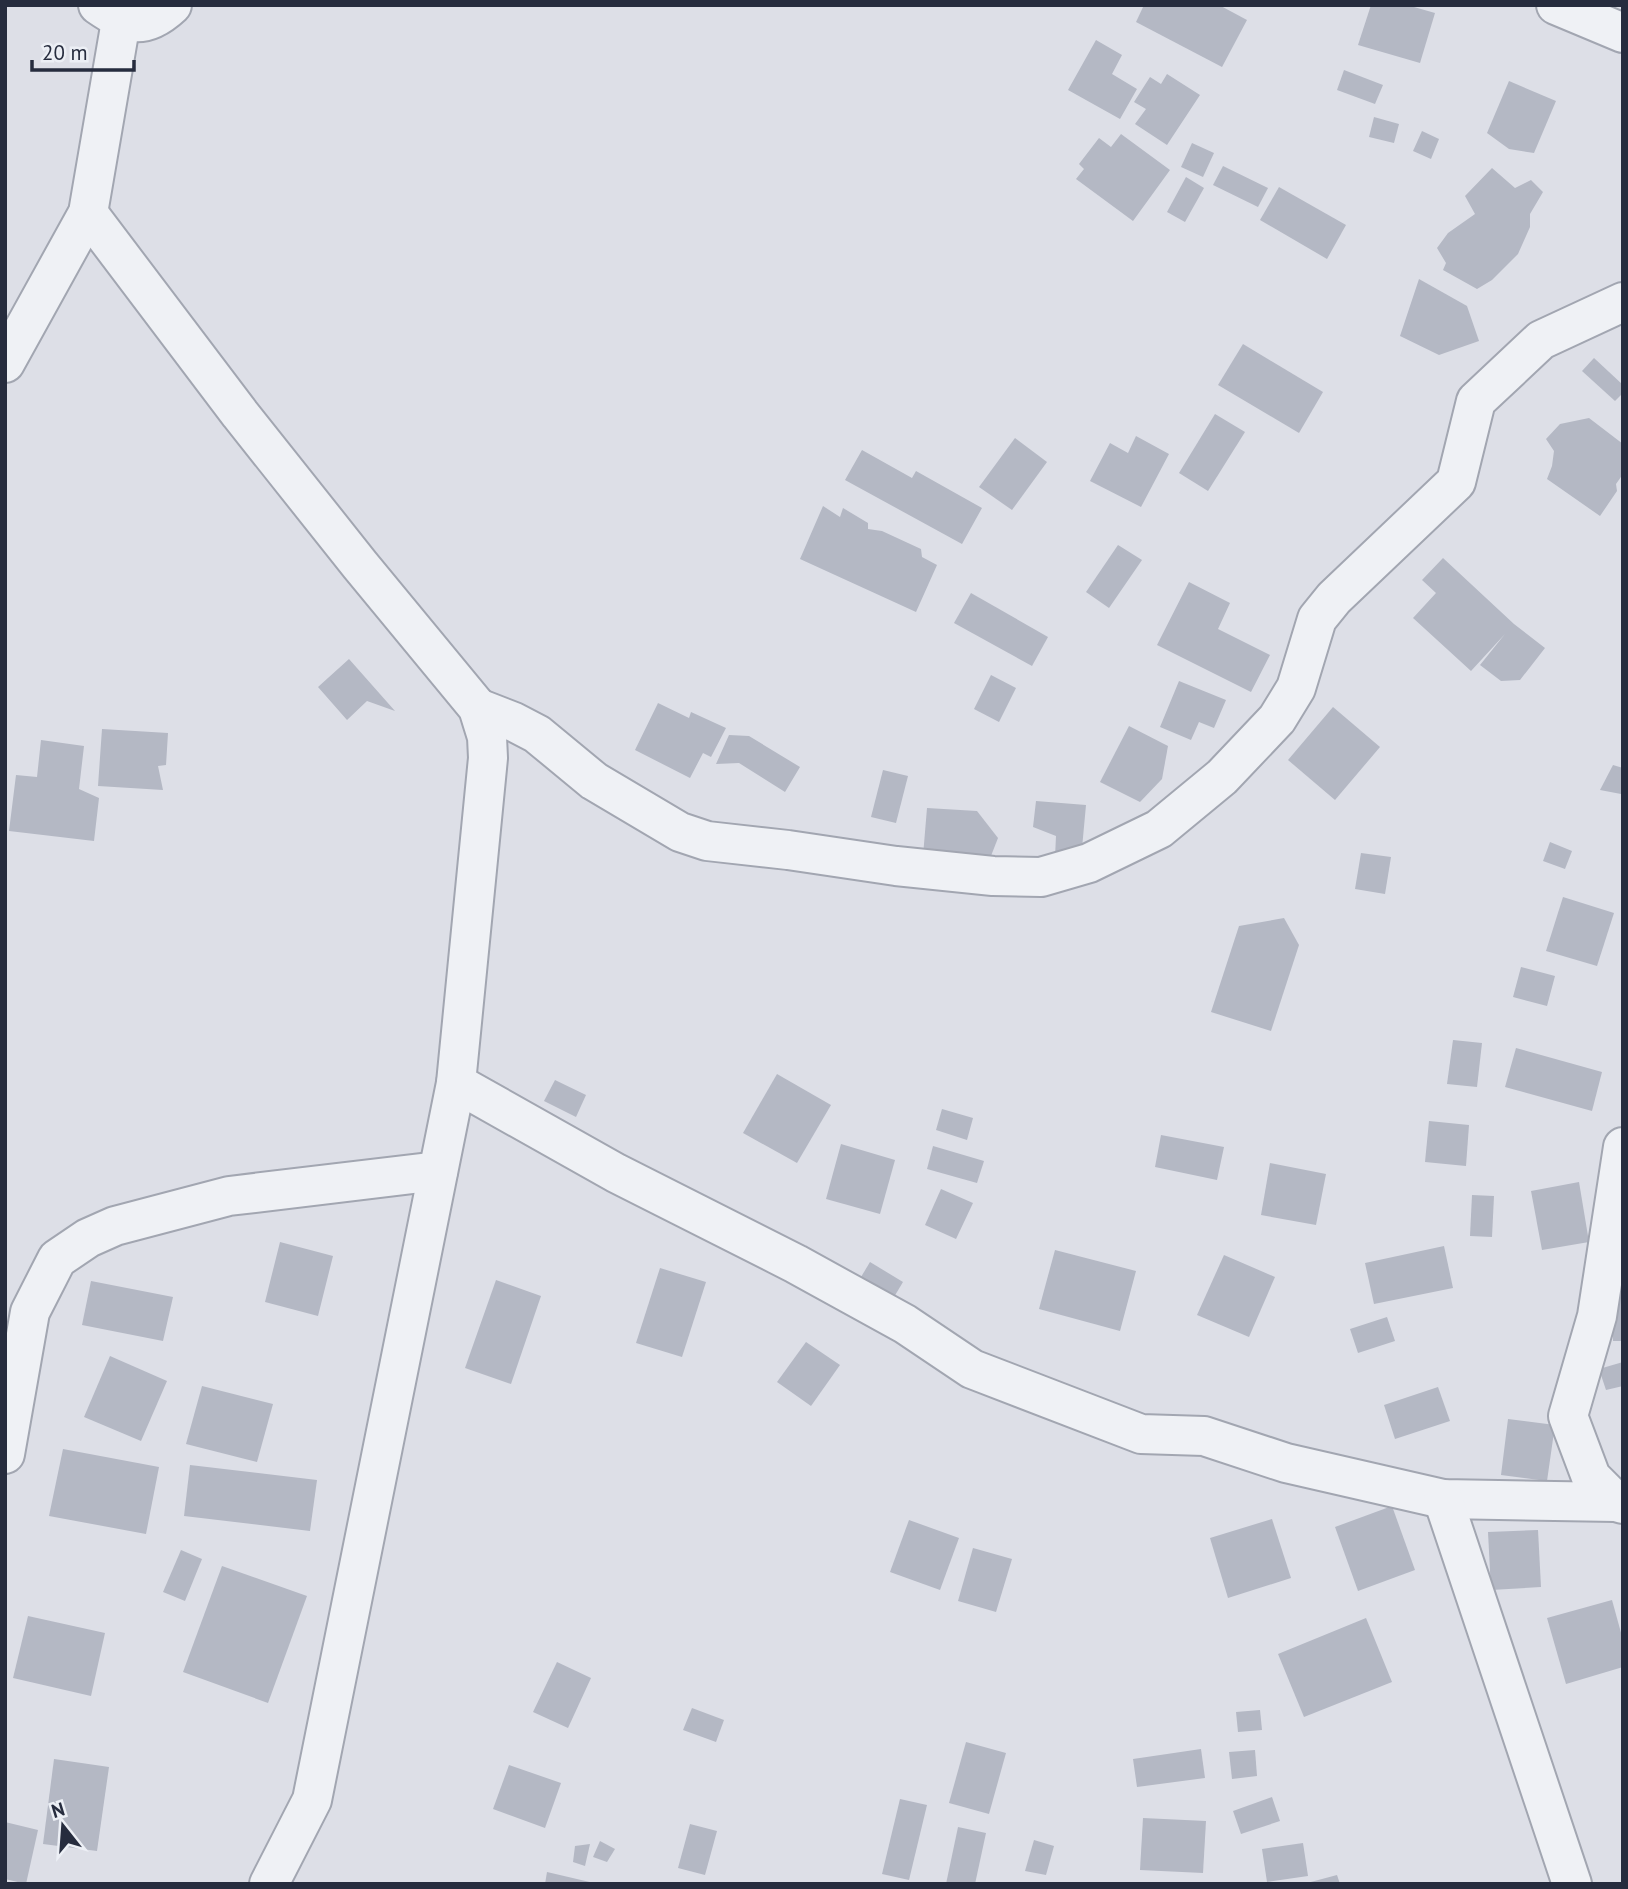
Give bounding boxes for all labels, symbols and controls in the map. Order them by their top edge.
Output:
scale bar [32,28,133,72]
text: 20 m [42,39,88,66]
north arrow [28,1791,98,1861]
text: N [49,1796,68,1823]

